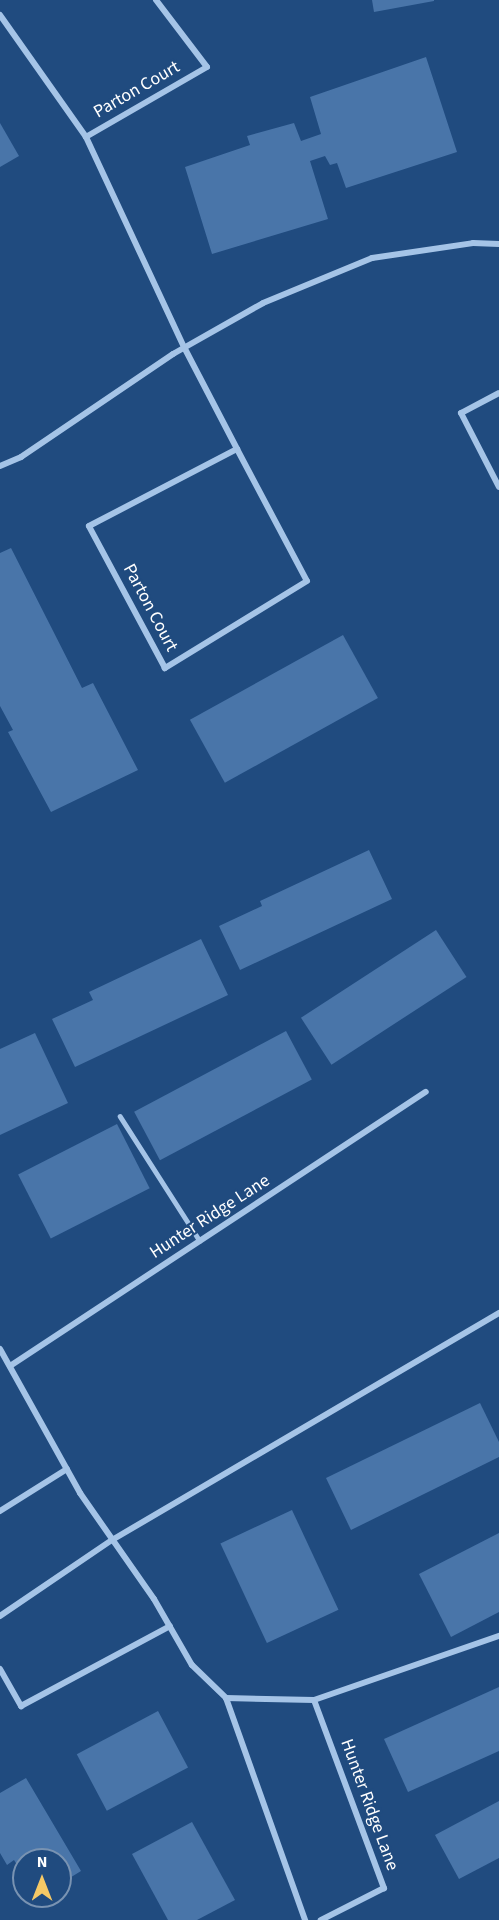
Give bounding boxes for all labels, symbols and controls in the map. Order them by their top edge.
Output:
street label: Parton Court [90,57,184,123]
street label: Parton Court [118,561,182,655]
street label: Hunter Ridge Lane [146,1170,274,1264]
street label: Hunter Ridge Lane [335,1736,403,1874]
north arrow [12,1848,72,1908]
text: N [37,1851,47,1873]

